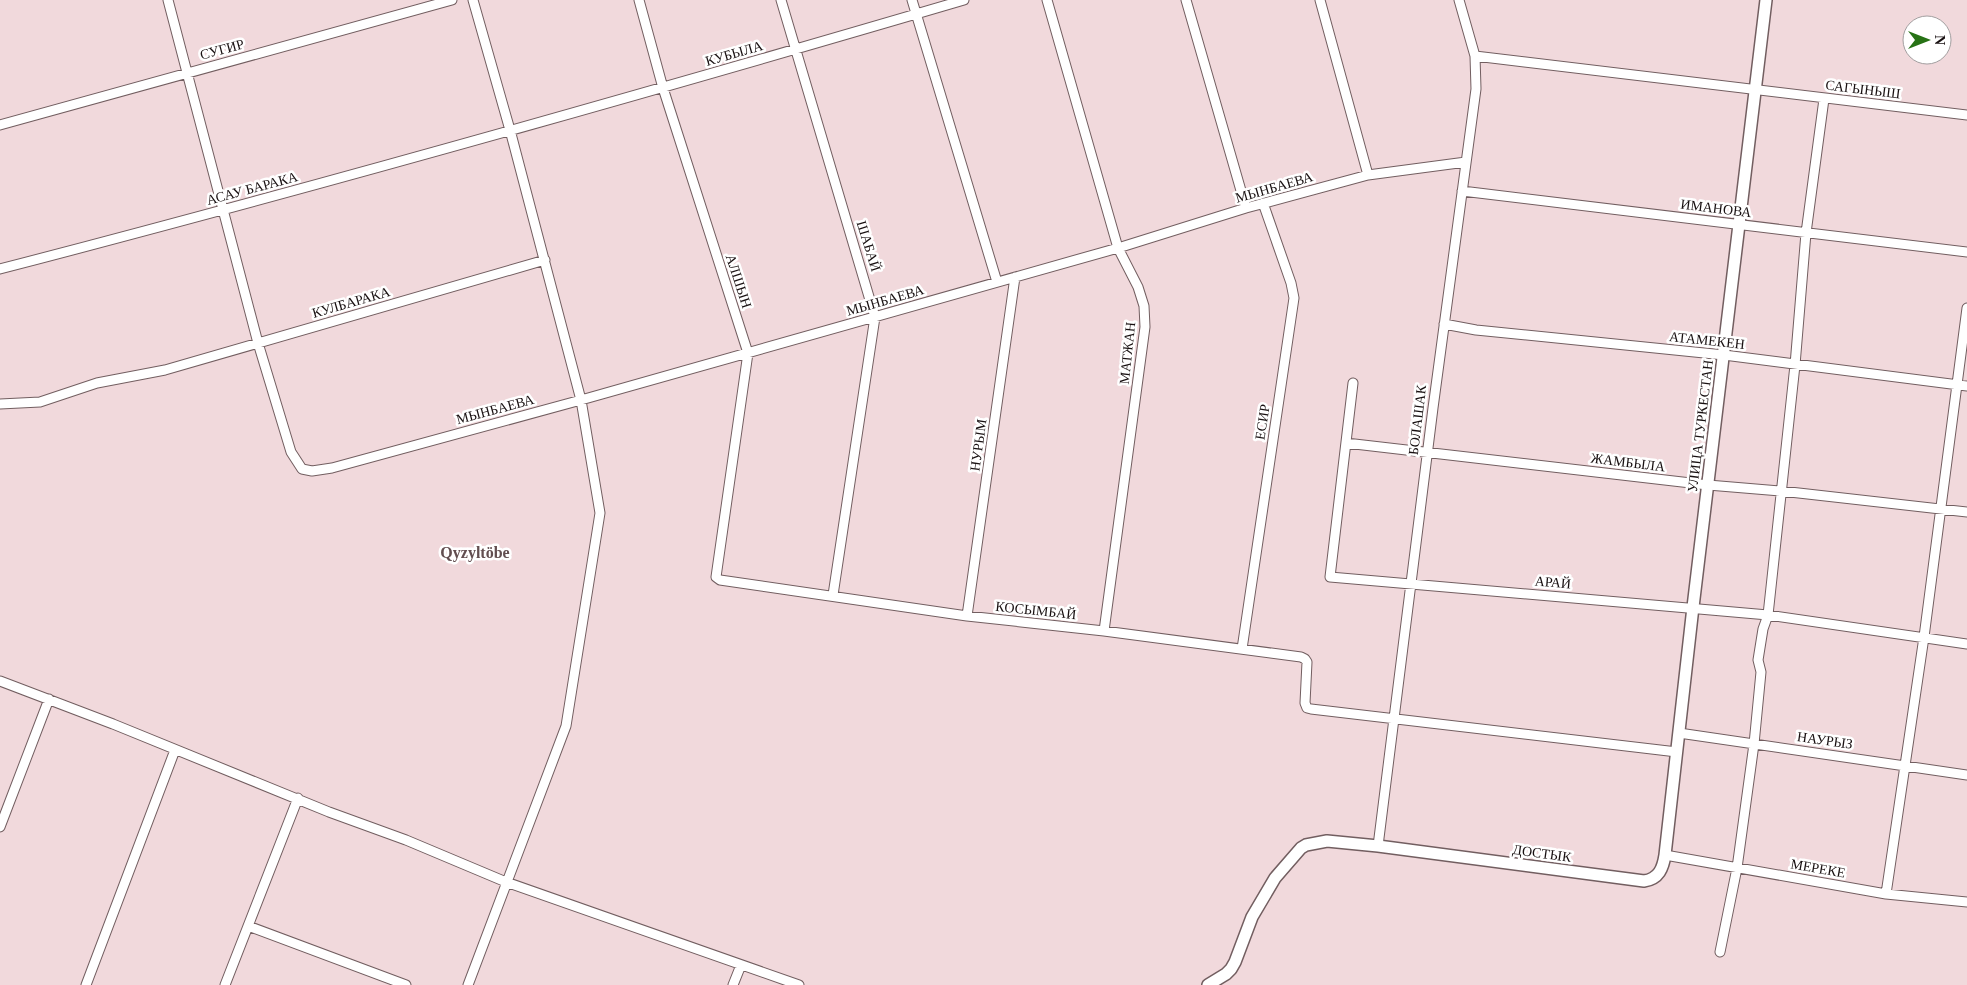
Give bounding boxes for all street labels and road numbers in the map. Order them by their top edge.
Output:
street label: СУГИР [198,36,246,63]
street label: КУБЫЛА [704,38,765,69]
street label: САГЫНЫШ [1825,77,1901,102]
street label: АСАУ БАРАКА [205,169,300,208]
street label: МЫНБАЕВА [1234,169,1315,206]
street label: ИМАНОВА [1680,197,1753,220]
street label: ШАБАЙ [854,219,884,273]
street label: АЛШЫН [723,252,754,310]
street label: МЫНБАЕВА [845,282,926,319]
street label: КУЛБАРАКА [310,284,393,321]
street label: МАТЖАН [1117,321,1138,385]
street label: АТАМЕКЕН [1668,329,1745,352]
street label: УЛИЦА ТУРКЕСТАН [1685,359,1716,493]
street label: БОЛАШАК [1406,383,1429,456]
street label: МЫНБАЕВА [455,392,536,427]
street label: ЕСИР [1252,403,1273,441]
street label: НУРЫМ [967,418,990,472]
street label: ЖАМБЫЛА [1590,450,1667,475]
street label: АРАЙ [1534,572,1572,592]
street label: КОСЫМБАЙ [995,598,1077,622]
street label: НАУРЫЗ [1796,729,1854,752]
street label: ДОСТЫК [1512,842,1573,865]
street label: МЕРЕКЕ [1789,856,1846,881]

